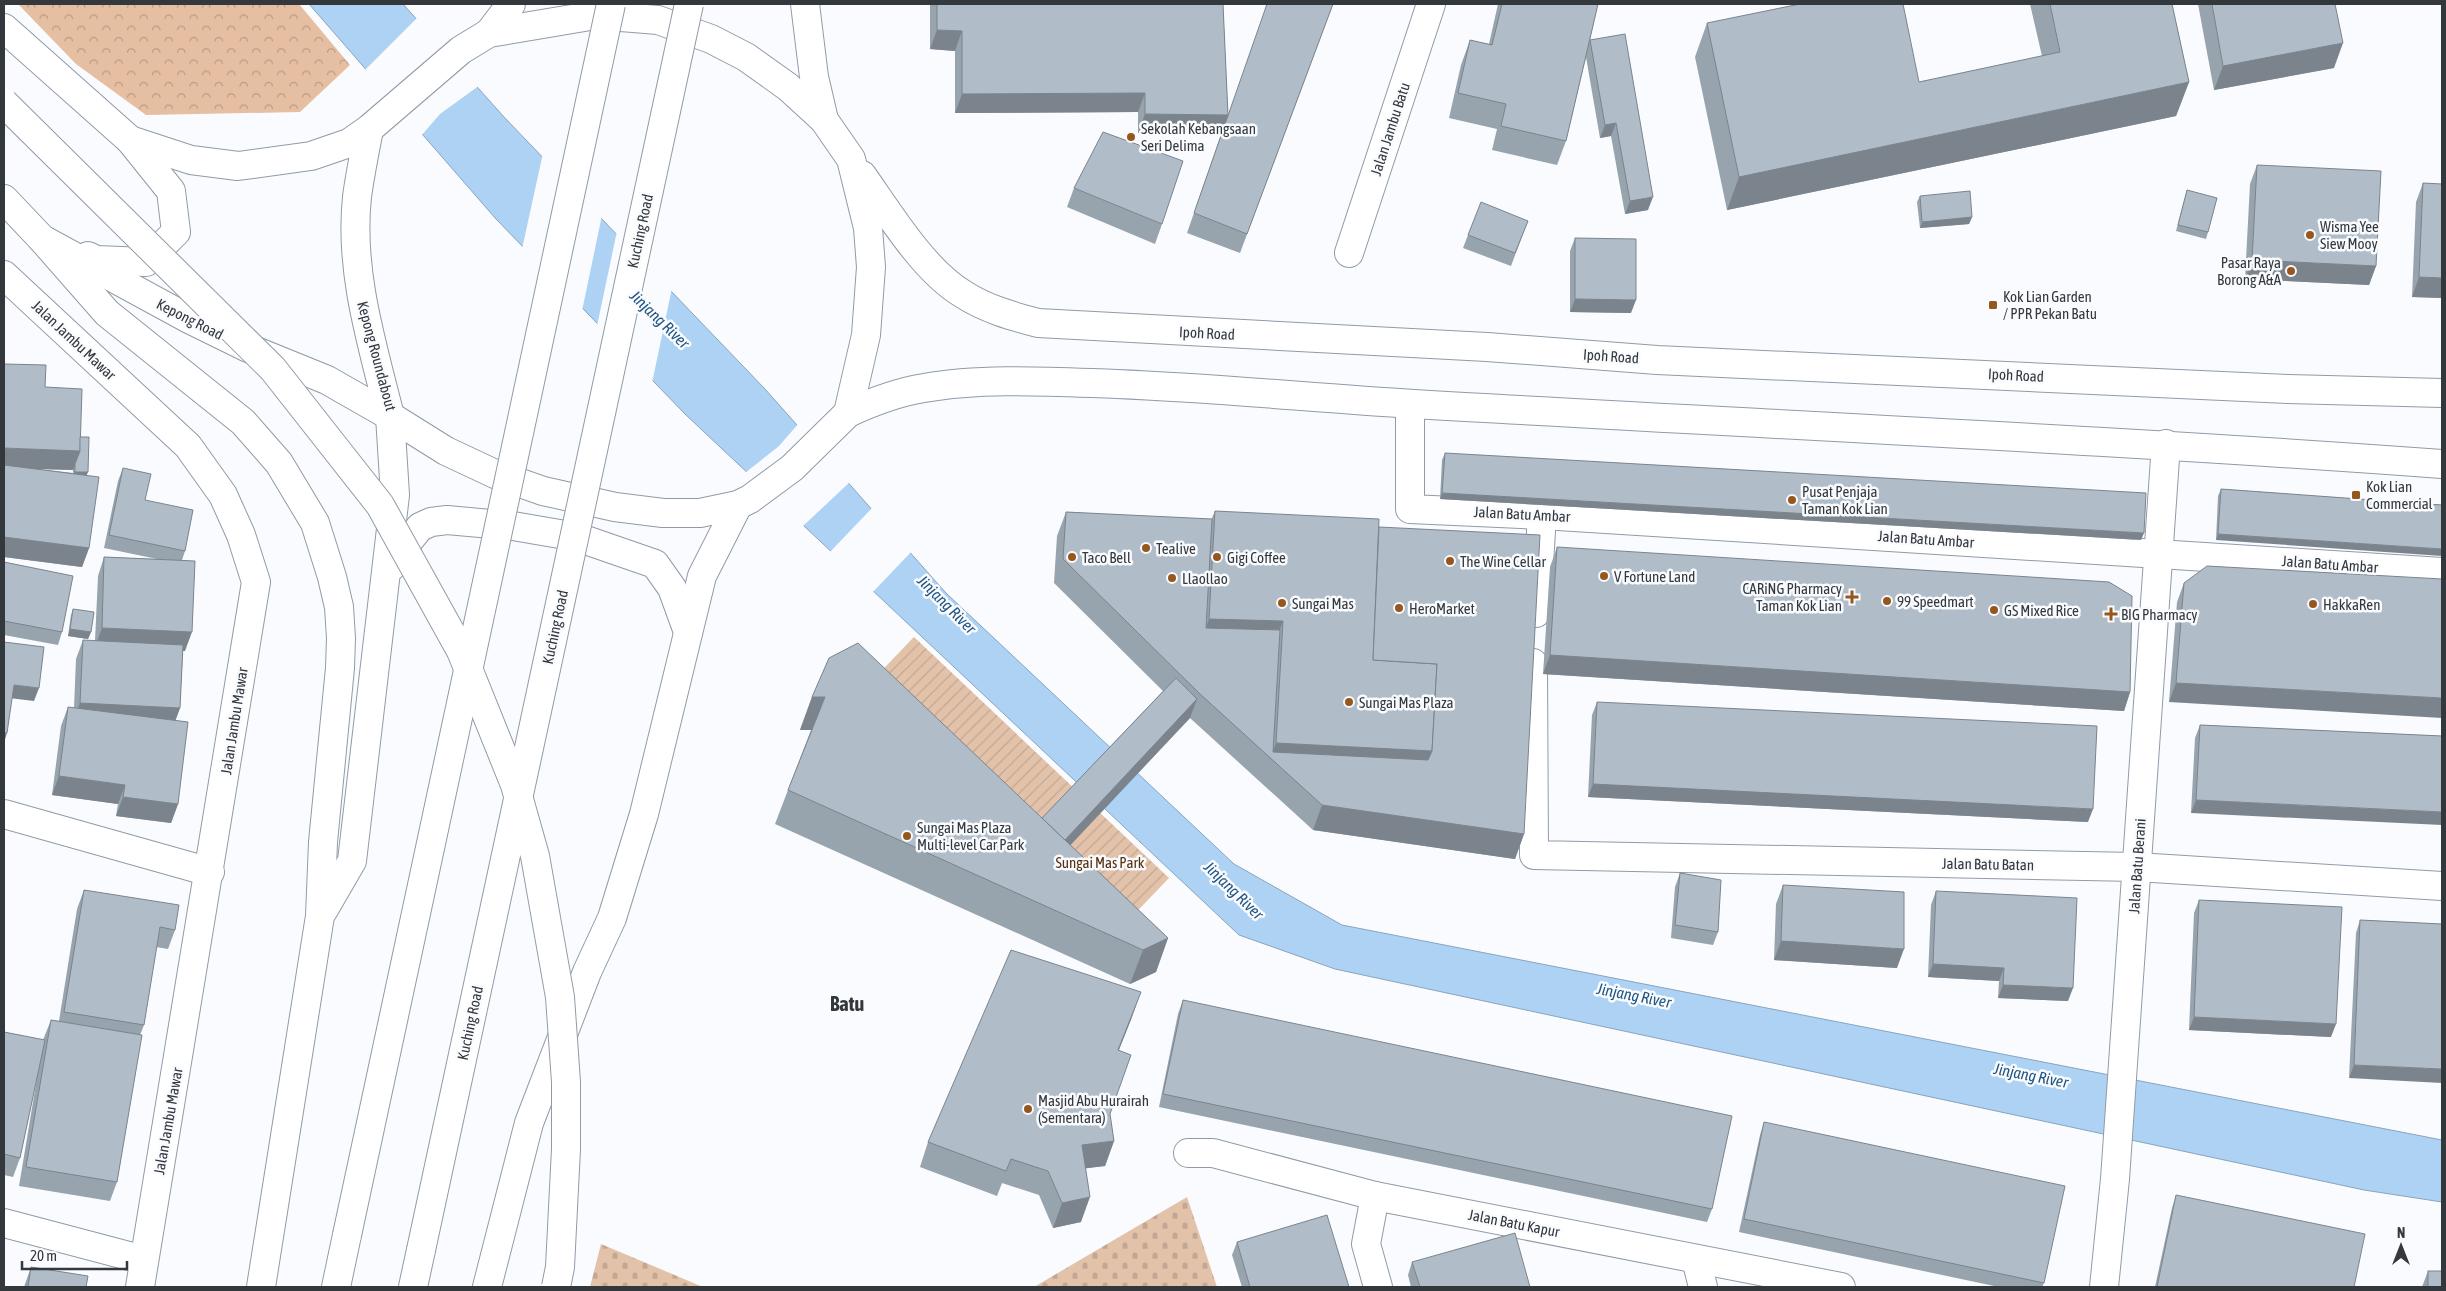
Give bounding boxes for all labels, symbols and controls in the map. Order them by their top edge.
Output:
street label: Jalan Jambu Batu [1367,80,1413,178]
place label: Sekolah Kebangsaan Seri Delima [1141,120,1256,154]
marker: Sekolah Kebangsaan Seri Delima [1125,131,1137,143]
street label: Kuching Road [624,192,656,270]
place label: Wisma Yee Siew Mooy [2320,218,2379,252]
marker: Wisma Yee Siew Mooy [2304,229,2316,241]
place label: Pasar Raya Borong A&A [2217,254,2282,288]
marker: Pasar Raya Borong A&A [2285,265,2297,277]
water label: Jinjang River [625,286,694,353]
place label: Kok Lian Garden / PPR Pekan Batu [2003,288,2097,322]
street label: Kepong Road [154,295,226,343]
street label: Jalan Jambu Mawar [29,297,120,384]
street label: Kepong Roundabout [354,299,400,413]
marker: Kok Lian Garden / PPR Pekan Batu [1987,299,1999,311]
street label: Ipoh Road [1179,323,1235,343]
street label: Ipoh Road [1582,346,1640,366]
street label: Ipoh Road [1988,365,2044,385]
place label: Kok Lian Commercial [2366,478,2433,512]
place label: Pusat Penjaja Taman Kok Lian [1802,483,1888,517]
marker: Kok Lian Commercial [2350,489,2362,501]
marker: Pusat Penjaja Taman Kok Lian [1786,494,1798,506]
street label: Jalan Batu Ambar [1473,503,1571,525]
street label: Jalan Batu Ambar [1877,527,1975,551]
place label: Tealive [1156,540,1196,557]
marker: Tealive [1140,542,1152,554]
place label: Taco Bell [1082,549,1131,566]
place label: Gigi Coffee [1227,549,1286,566]
marker: Taco Bell [1066,551,1078,563]
marker: Gigi Coffee [1211,551,1223,563]
street label: Jalan Batu Ambar [2281,552,2379,576]
place label: The Wine Cellar [1460,553,1546,570]
marker: The Wine Cellar [1444,555,1456,567]
place label: V Fortune Land [1614,568,1695,585]
water label: Jinjang River [913,570,981,639]
place label: Llaollao [1182,570,1228,587]
marker: V Fortune Land [1598,570,1610,582]
marker: Llaollao [1166,572,1178,584]
place label: CARiNG Pharmacy Taman Kok Lian [1743,580,1842,614]
street label: Kuching Road [539,588,571,666]
marker: CARiNG Pharmacy Taman Kok Lian [1846,591,1858,603]
place label: 99 Speedmart [1897,593,1974,610]
place label: Sungai Mas [1292,595,1354,612]
marker: 99 Speedmart [1881,595,1893,607]
place label: HakkaRen [2323,596,2380,613]
marker: Sungai Mas [1276,597,1288,609]
marker: HakkaRen [2307,598,2319,610]
place label: HeroMarket [1409,600,1475,617]
marker: HeroMarket [1393,602,1405,614]
place label: GS Mixed Rice [2004,602,2079,619]
marker: GS Mixed Rice [1988,604,2000,616]
place label: BIG Pharmacy [2121,606,2197,623]
marker: BIG Pharmacy [2105,608,2117,620]
street label: Jalan Jambu Mawar [217,666,251,776]
place label: Sungai Mas Plaza [1359,694,1454,711]
marker: Sungai Mas Plaza [1343,696,1355,708]
street label: Jalan Batu Berani [2125,818,2149,914]
place label: Sungai Mas Plaza Multi-level Car Park [917,819,1025,853]
marker: Sungai Mas Plaza Multi-level Car Park [901,830,913,842]
park label: Sungai Mas Park [1056,854,1145,871]
street label: Jalan Batu Batan [1942,855,2034,873]
water label: Jinjang River [1199,857,1268,924]
water label: Jinjang River [1594,979,1674,1012]
street label: Kuching Road [454,984,486,1062]
district label: Batu [830,992,864,1015]
water label: Jinjang River [1991,1059,2071,1092]
street label: Jalan Jambu Mawar [150,1066,186,1176]
place label: Masjid Abu Hurairah (Sementara) [1038,1092,1149,1126]
marker: Masjid Abu Hurairah (Sementara) [1022,1103,1034,1115]
street label: Jalan Batu Kapur [1467,1206,1562,1240]
north arrow [2376,1221,2426,1271]
text: N [2397,1225,2405,1241]
scale bar [22,1238,128,1270]
text: 20 m [30,1247,57,1264]

